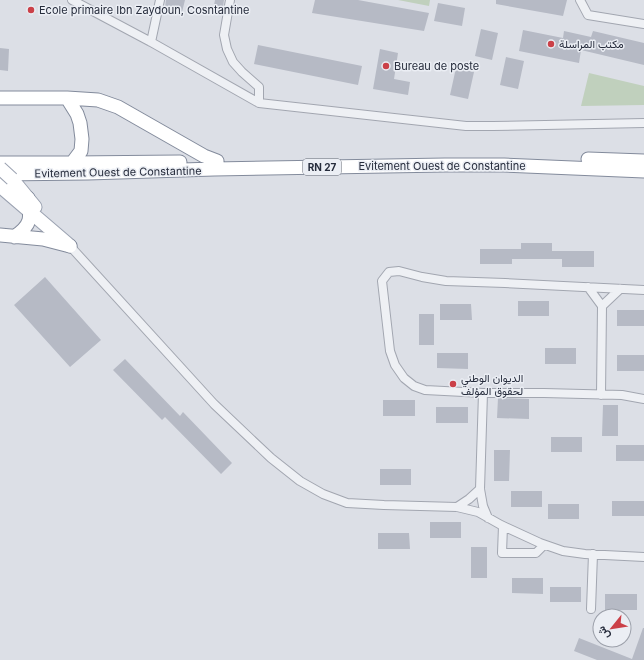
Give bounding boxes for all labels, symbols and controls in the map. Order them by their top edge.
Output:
place label: Ecole primaire Ibn Zaydoun, Cosntantine [39,3,250,17]
marker: Ecole primaire Ibn Zaydoun, Cosntantine [26,5,36,15]
place label: مكتب المراسلة [559,37,624,51]
marker: مكتب المراسلة [546,39,556,49]
place label: Bureau de poste [394,59,479,73]
marker: Bureau de poste [381,61,391,71]
road number: RN 27 [303,159,341,175]
street label: Evitement Ouest de Constantine [358,159,526,173]
street label: Evitement Ouest de Constantine [34,164,202,180]
place label: الديوان الوطني لحقوق المؤلف [461,371,523,398]
marker: الديوان الوطني لحقوق المؤلف [448,379,458,389]
north arrow [592,608,632,648]
text: ش [594,624,613,642]

